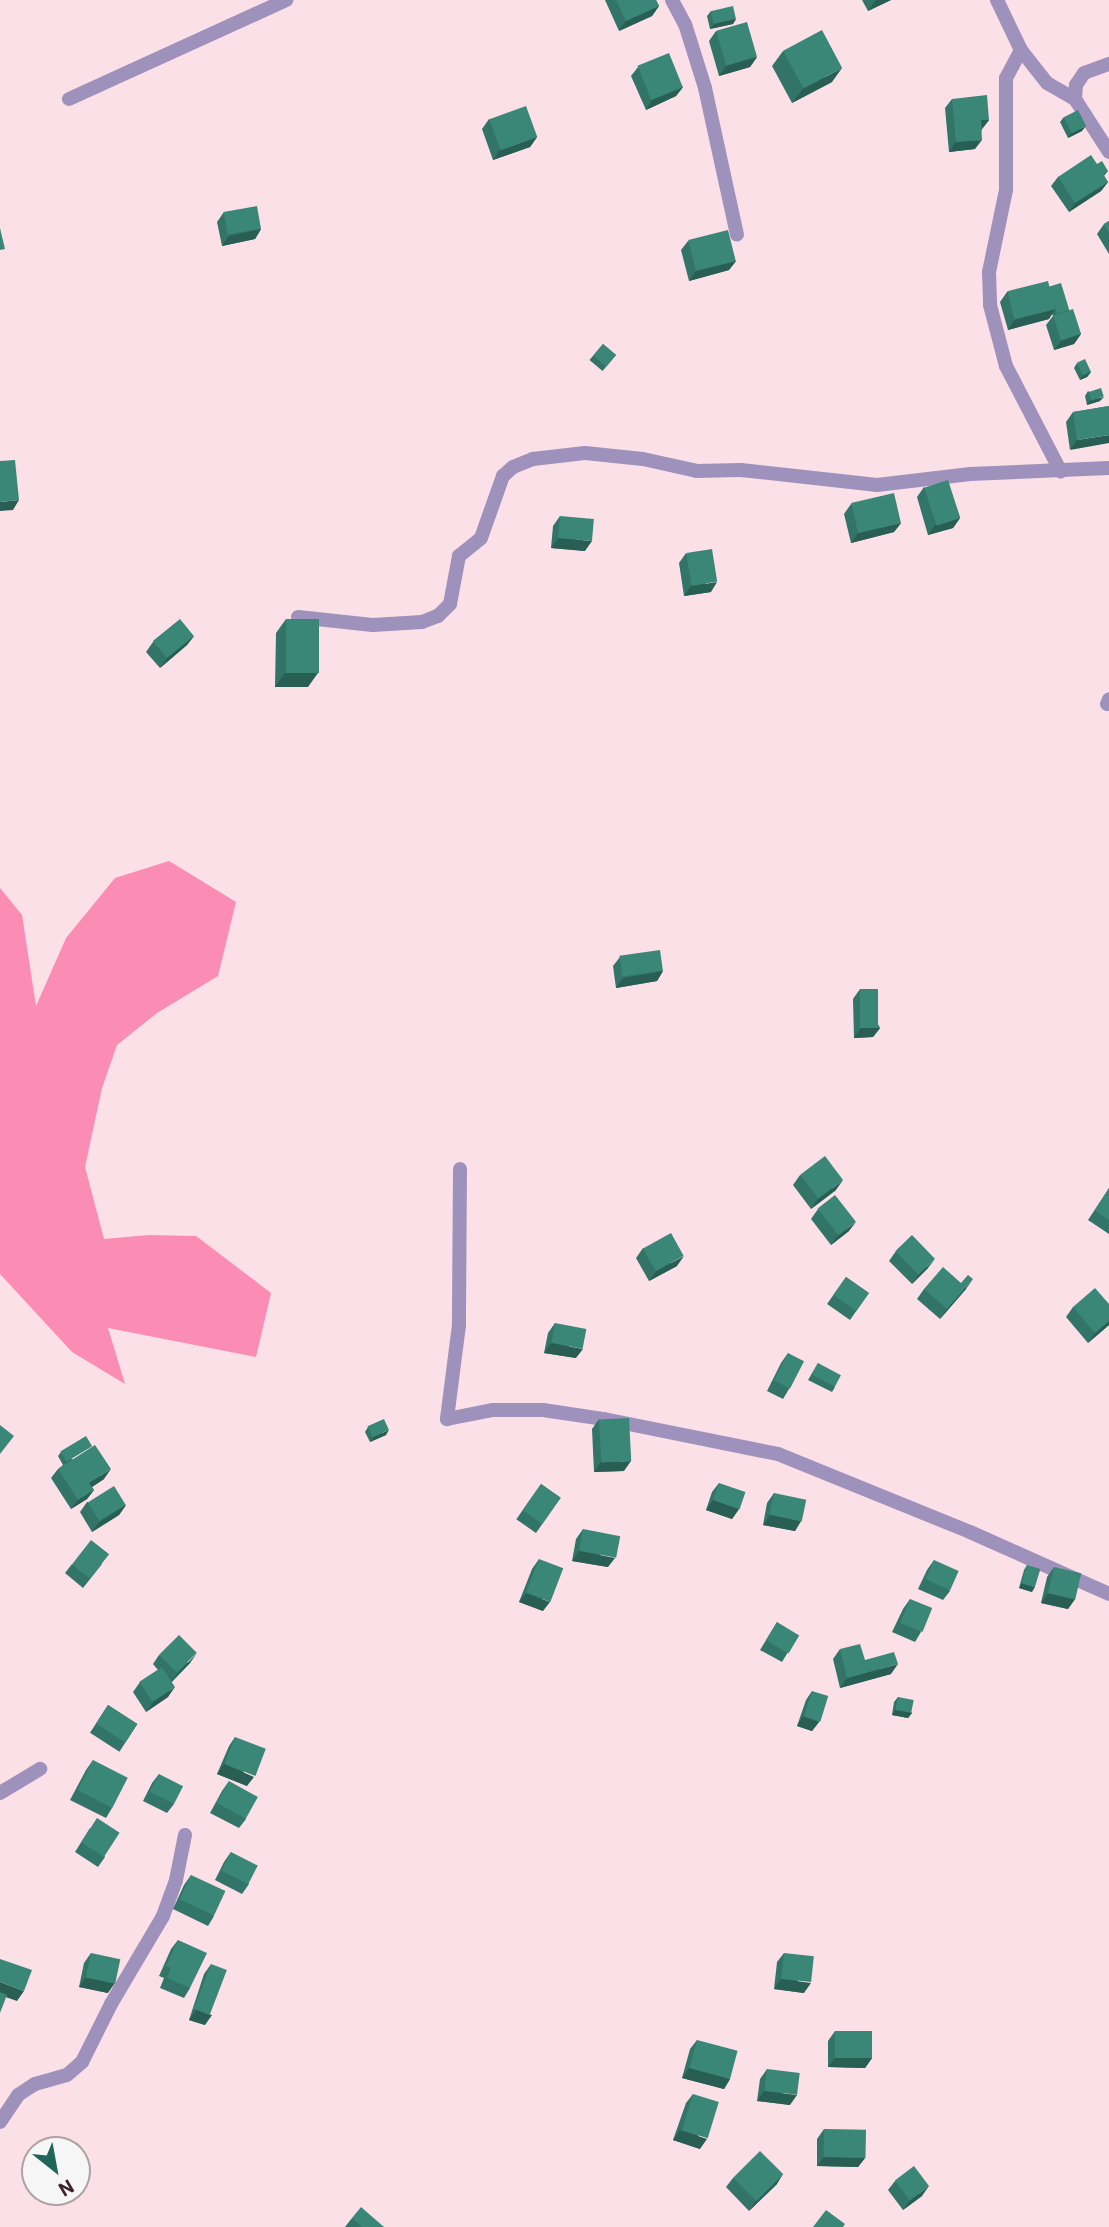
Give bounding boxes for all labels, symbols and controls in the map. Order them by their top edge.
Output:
north arrow [21,2136,91,2206]
text: N [54,2174,78,2201]

